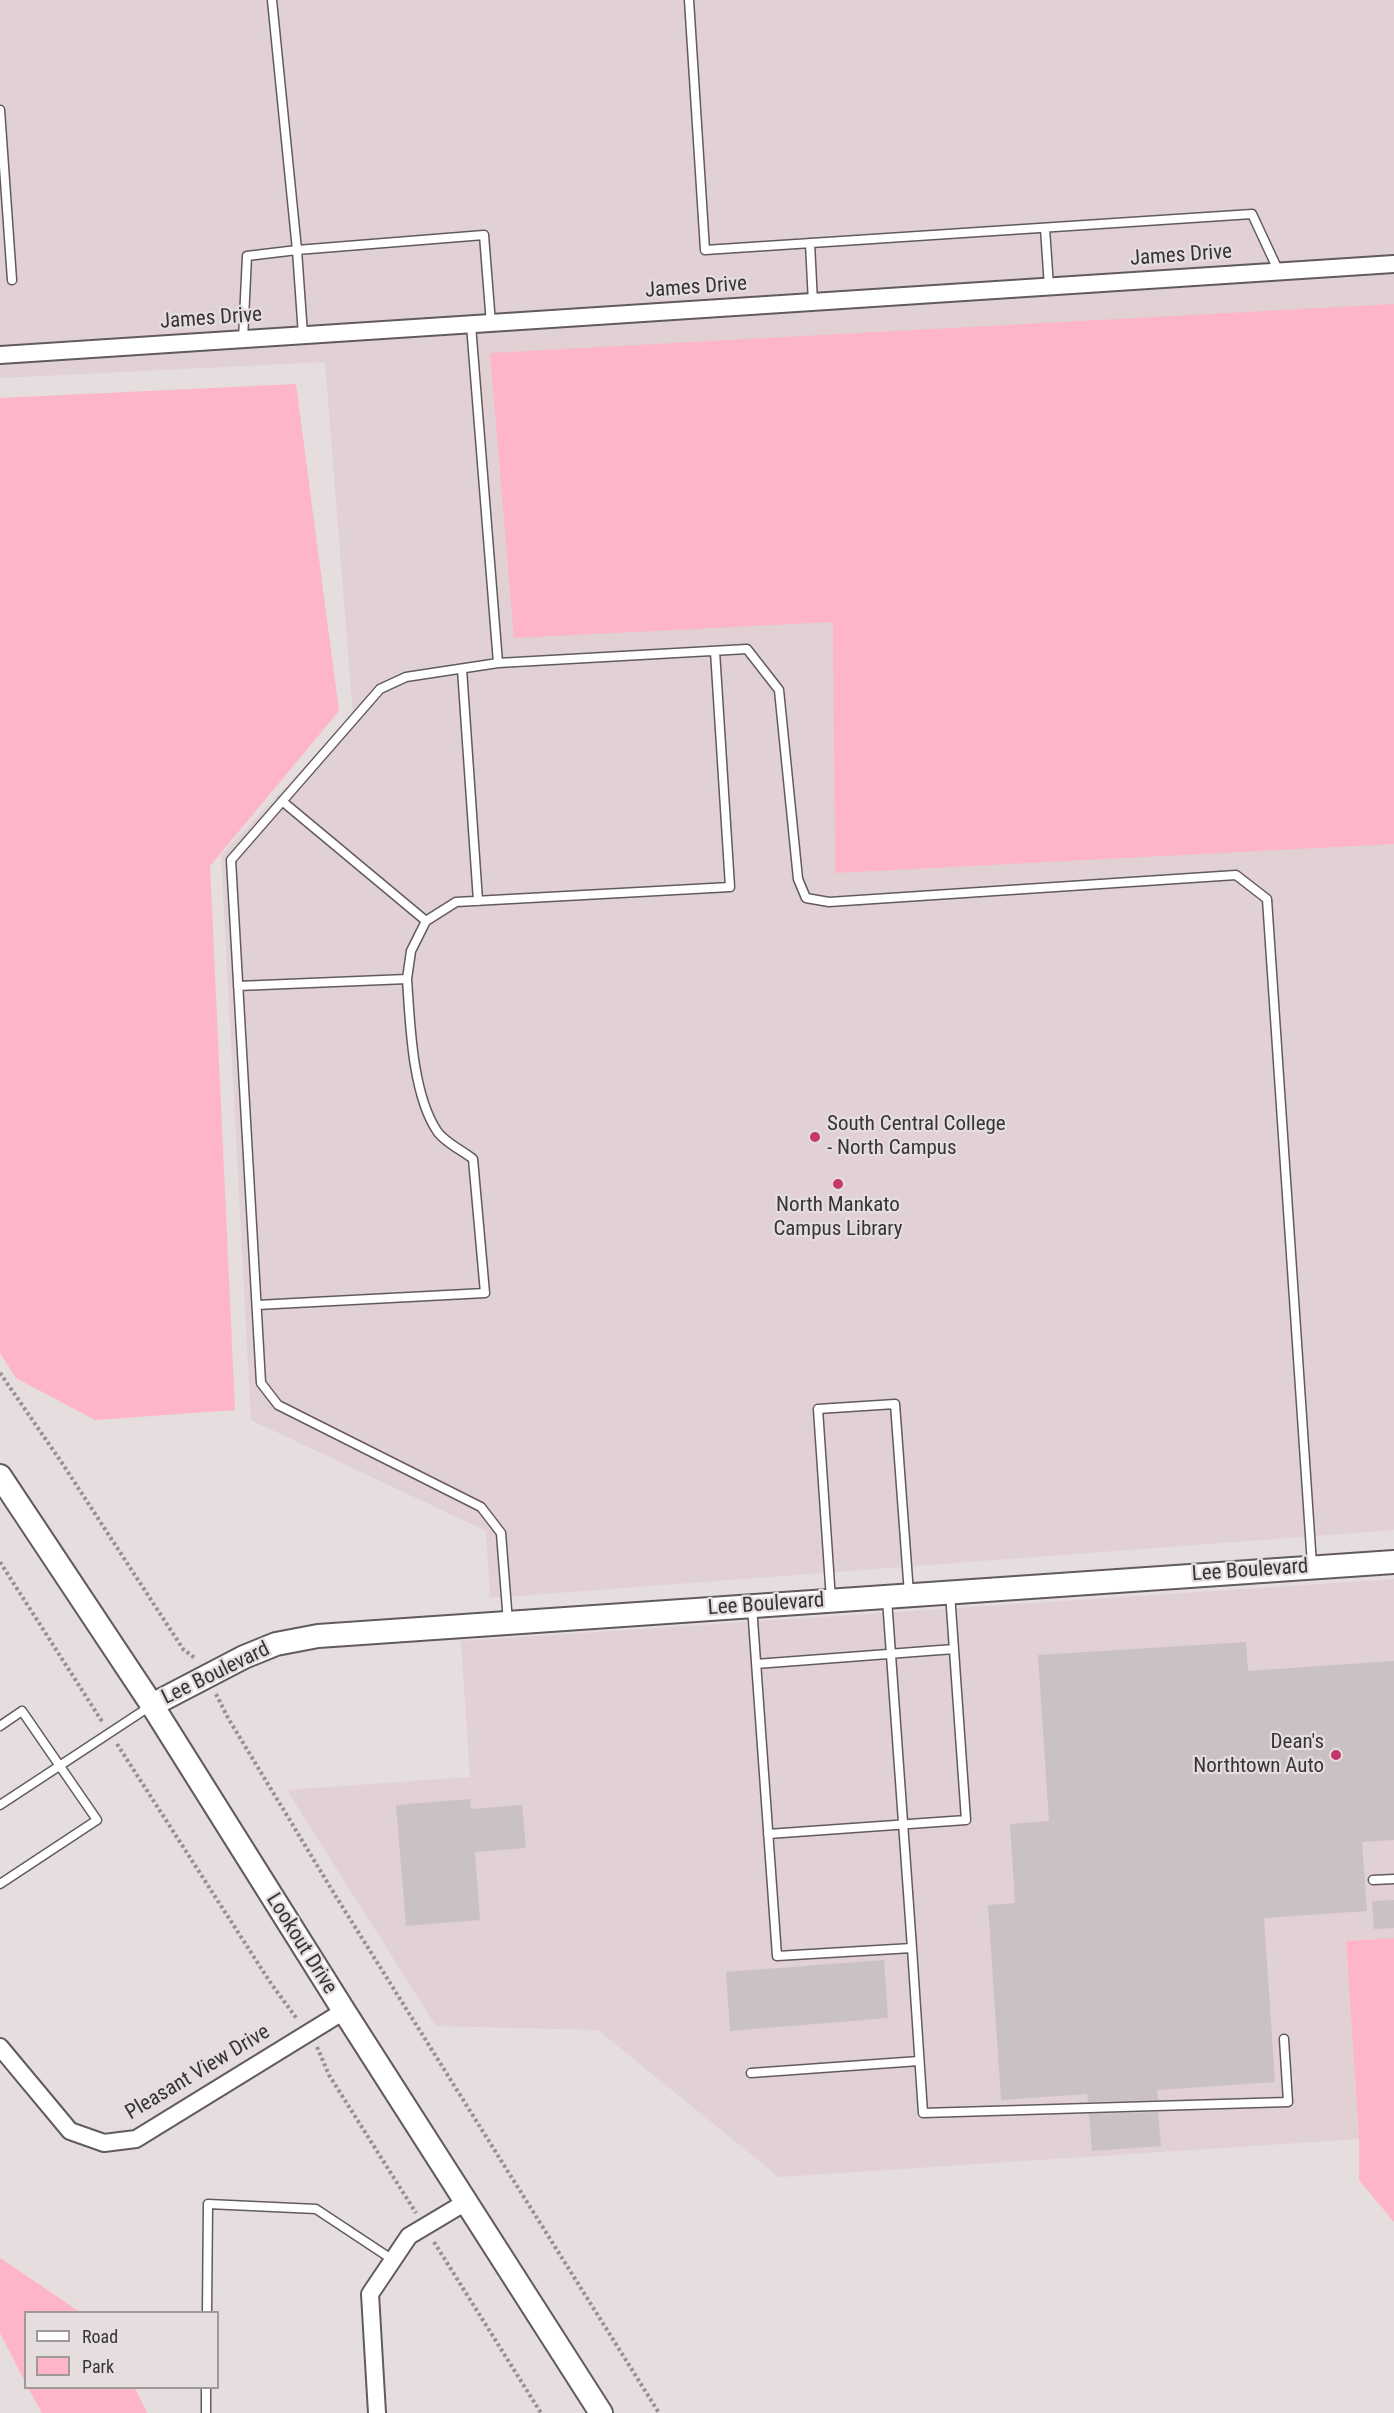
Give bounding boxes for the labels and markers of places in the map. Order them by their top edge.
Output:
place label: South Central College - North Campus [827,1112,1006,1162]
marker: South Central College - North Campus [808,1130,822,1144]
marker: North Mankato Campus Library [831,1177,845,1191]
place label: North Mankato Campus Library [773,1193,903,1243]
place label: Dean's Northtown Auto [1193,1730,1324,1780]
marker: Dean's Northtown Auto [1329,1748,1343,1762]

